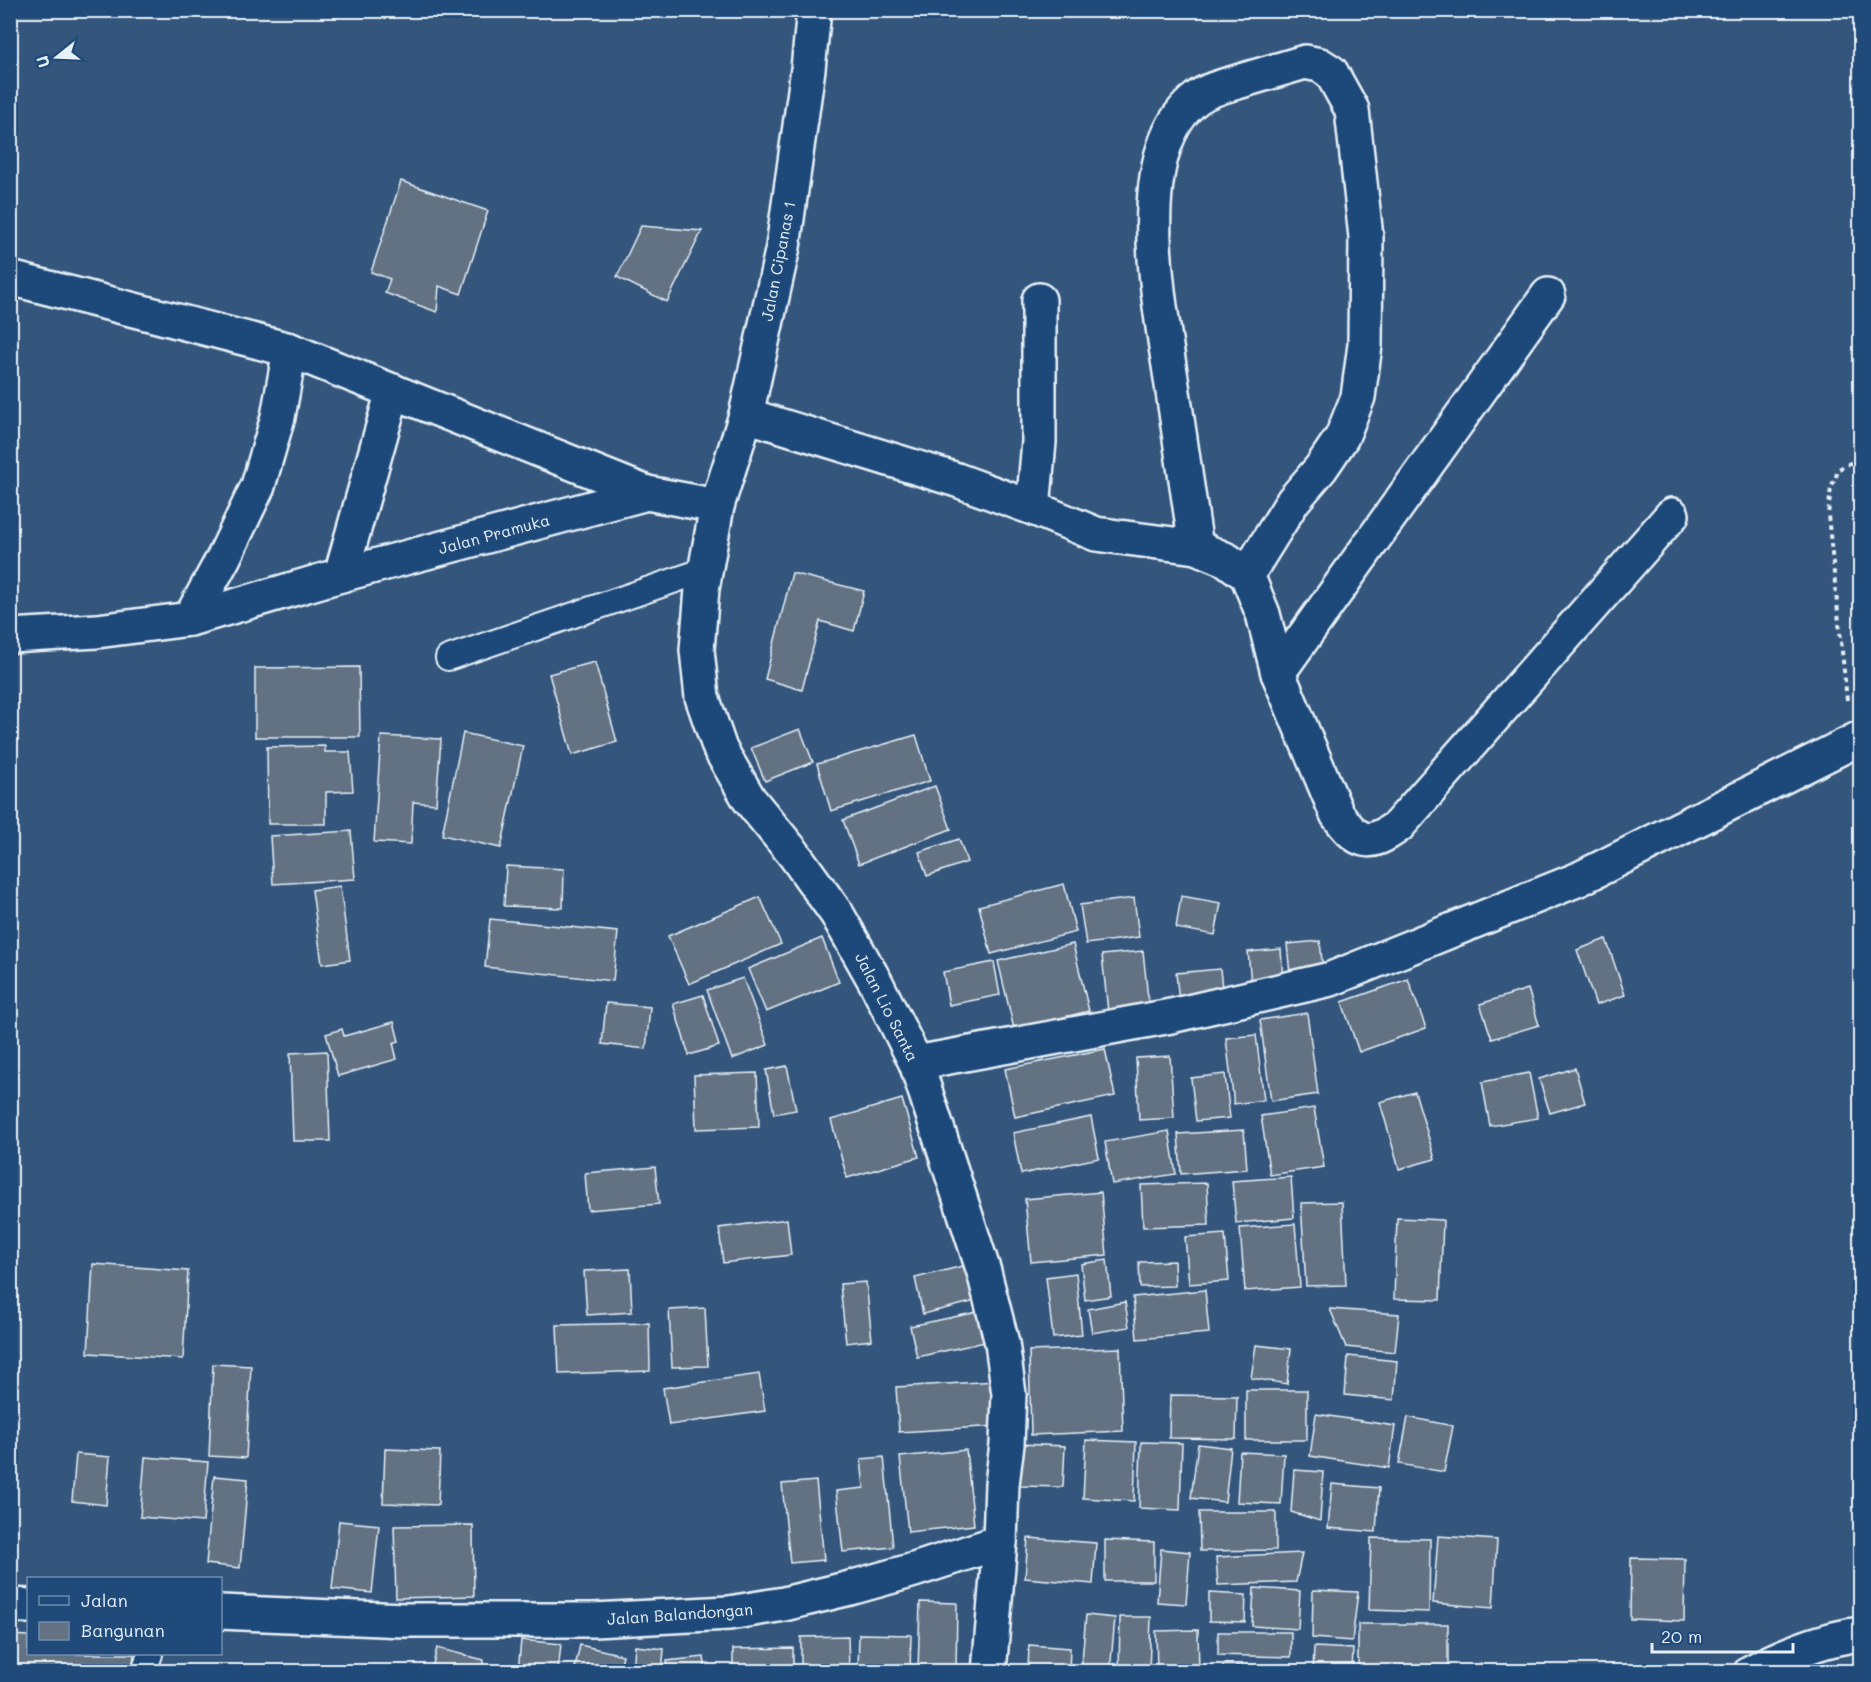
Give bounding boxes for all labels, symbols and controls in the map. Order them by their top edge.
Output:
north arrow [27,27,87,87]
text: U [31,53,54,70]
street label: Jalan Cipanas 1 [756,199,799,323]
street label: Jalan Pramuka [436,509,552,558]
street label: Jalan Lio Santa [851,949,924,1065]
legend [27,1577,222,1655]
text: Jalan [81,1588,128,1612]
street label: Jalan Balandongan [606,1598,754,1629]
scale bar [1652,1616,1793,1654]
text: Bangunan [81,1618,165,1642]
text: 20 m [1661,1624,1702,1648]

